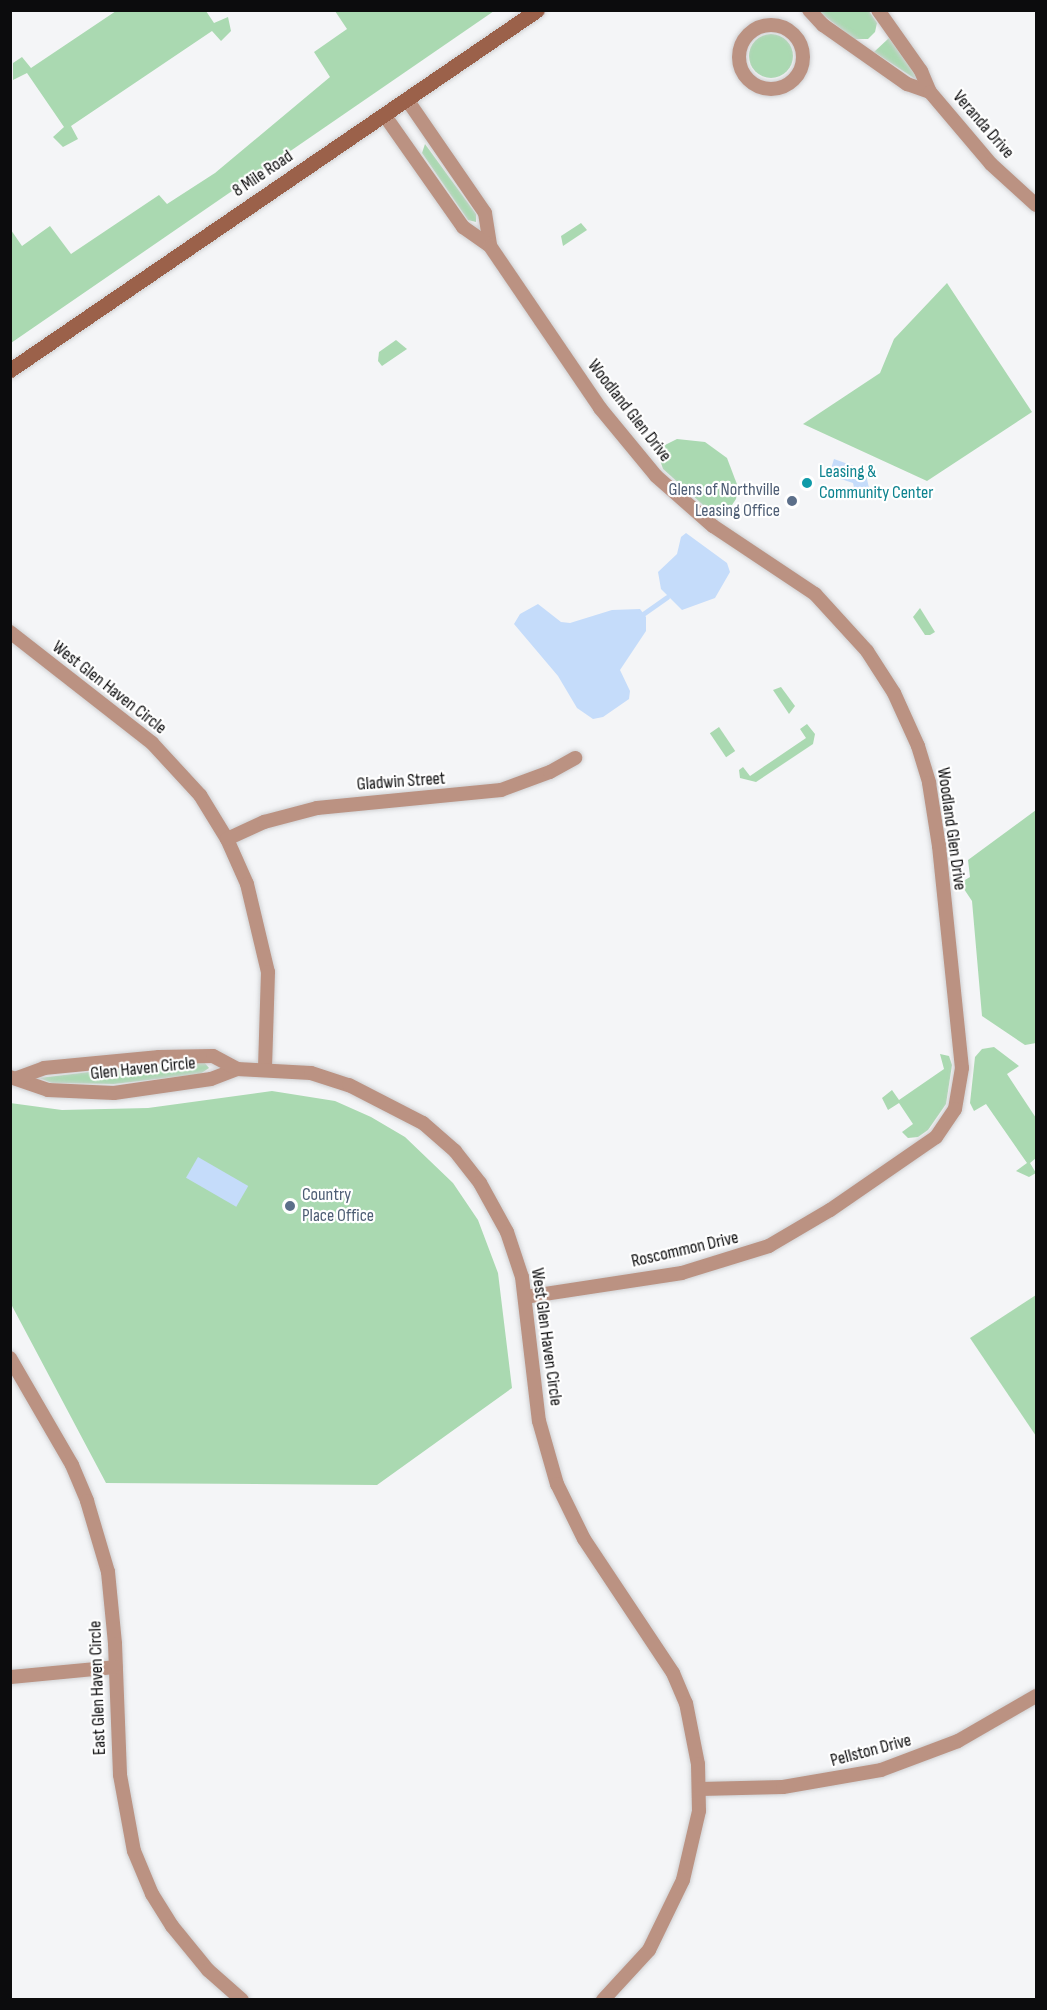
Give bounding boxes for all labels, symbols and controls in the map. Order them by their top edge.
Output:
street label: Veranda Drive [948,87,1018,163]
street label: 8 Mile Road [229,146,297,202]
street label: Woodland Glen Drive [582,356,676,466]
place label: Leasing & Community Center [819,462,933,504]
marker: Leasing & Community Center [800,476,814,490]
place label: Glens of Northville Leasing Office [668,480,780,522]
marker: Glens of Northville Leasing Office [785,494,799,508]
street label: West Glen Haven Circle [48,637,170,739]
street label: Woodland Glen Drive [932,766,970,892]
street label: Gladwin Street [356,768,446,796]
street label: Glen Haven Circle [89,1053,197,1085]
place label: Country Place Office [302,1185,374,1228]
marker: Country Place Office [283,1199,297,1213]
street label: Roscommon Drive [629,1227,741,1273]
street label: West Glen Haven Circle [526,1267,566,1407]
street label: East Glen Haven Circle [85,1620,111,1756]
street label: Pellston Drive [828,1730,914,1772]

